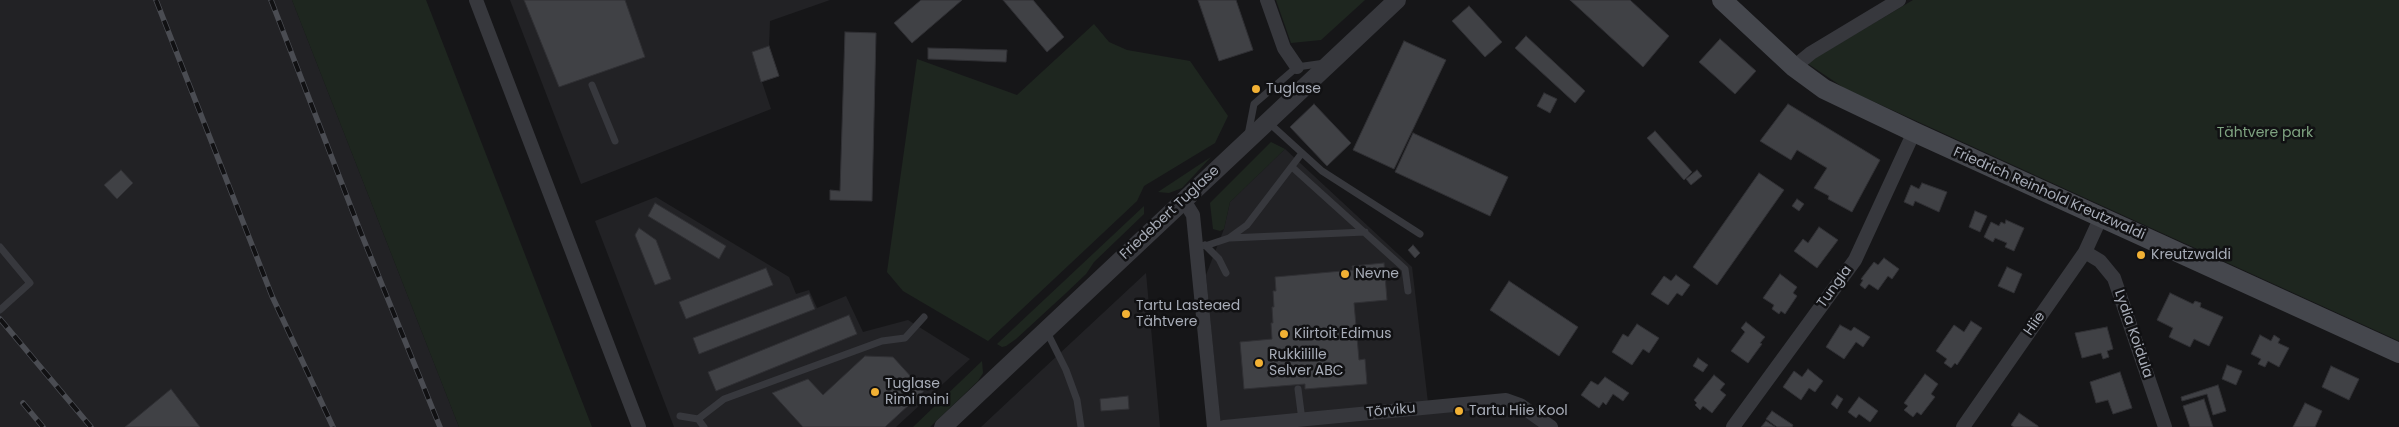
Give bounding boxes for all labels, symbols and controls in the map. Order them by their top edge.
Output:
place label: Tuglase [1266,81,1321,97]
marker: Tuglase [1250,83,1262,95]
park label: Tähtvere park [2217,125,2313,141]
street label: Friedrich Reinhold Kreutzwaldi [1951,144,2147,244]
street label: Friedebert Tuglase [1117,163,1223,263]
place label: Kreutzwaldi [2151,247,2231,263]
marker: Kreutzwaldi [2135,249,2147,261]
street label: Tungla [1814,263,1856,311]
place label: Nevne [1355,266,1399,282]
marker: Nevne [1339,268,1351,280]
street label: Lydia Koidula [2110,288,2156,380]
place label: Tartu Lasteaed Tähtvere [1136,298,1240,331]
marker: Tartu Lasteaed Tähtvere [1120,308,1132,320]
street label: Hiie [2021,309,2049,339]
place label: Kiirtoit Edimus [1294,326,1392,342]
marker: Kiirtoit Edimus [1278,328,1290,340]
place label: Rukkilille Selver ABC [1269,347,1344,380]
marker: Rukkilille Selver ABC [1253,357,1265,369]
place label: Tuglase Rimi mini [885,376,949,408]
marker: Tuglase Rimi mini [869,386,881,398]
street label: Tõrviku [1366,400,1416,422]
place label: Tartu Hiie Kool [1469,403,1568,419]
marker: Tartu Hiie Kool [1453,405,1465,417]

